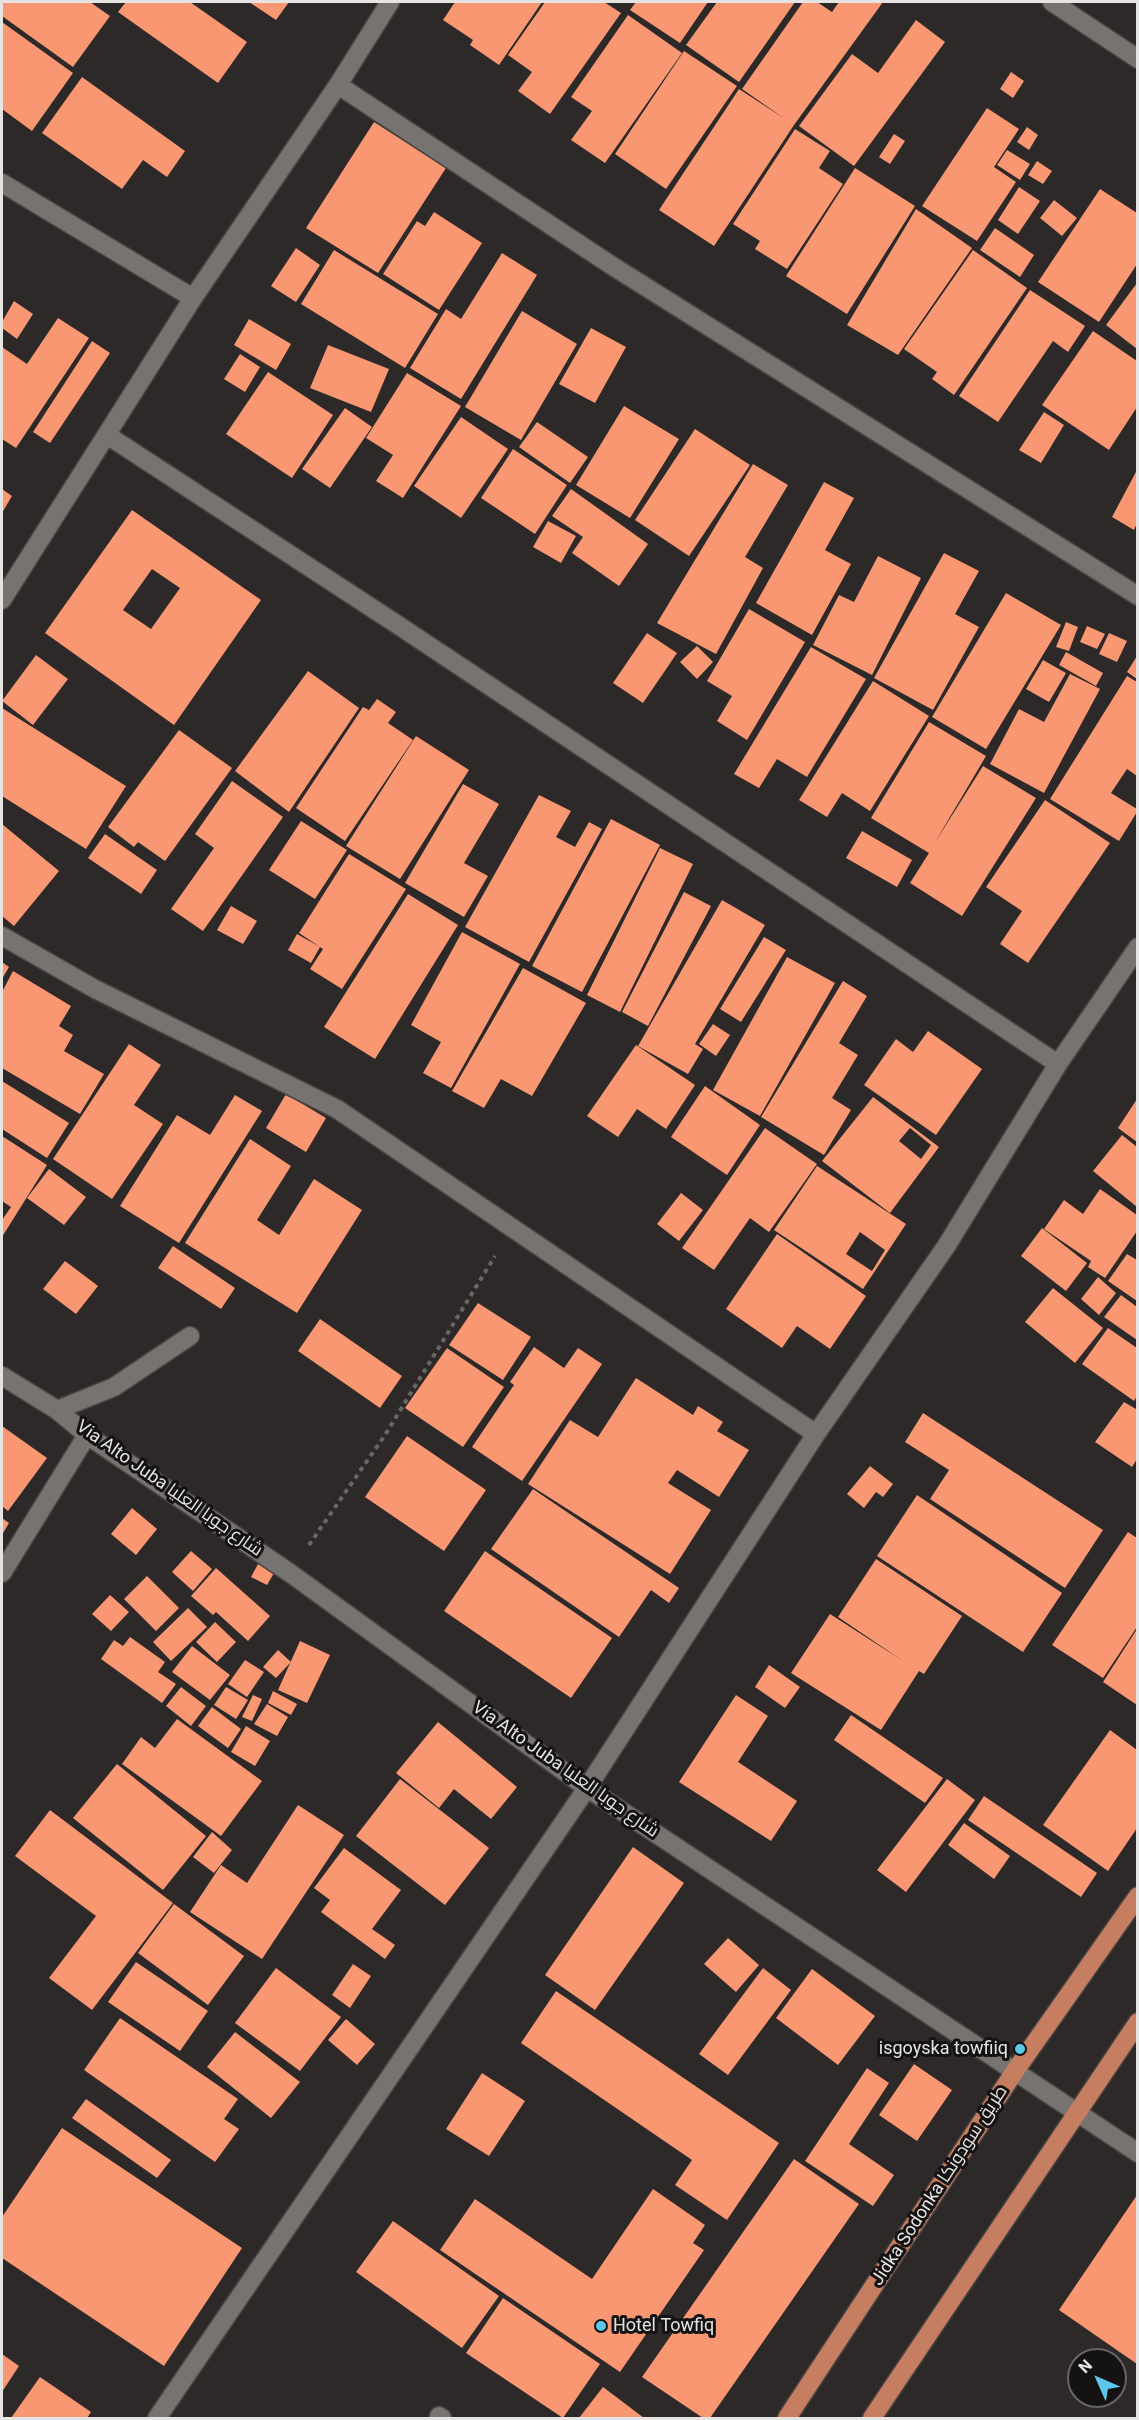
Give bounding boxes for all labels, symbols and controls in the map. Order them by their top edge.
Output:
street label: Via Alto Juba شارع جوبا العليا [72,1416,266,1562]
street label: Via Alto Juba شارع جوبا العليا [468,1697,662,1843]
place label: isgoyska towfiiq [879,2038,1008,2060]
marker: isgoyska towfiiq [1013,2042,1027,2056]
street label: Jidka Sodonka طريق سودونكا [867,2082,1013,2290]
place label: Hotel Towfiq [613,2315,714,2337]
marker: Hotel Towfiq [594,2319,608,2333]
north arrow [1067,2348,1127,2408]
text: N [1075,2356,1096,2377]

